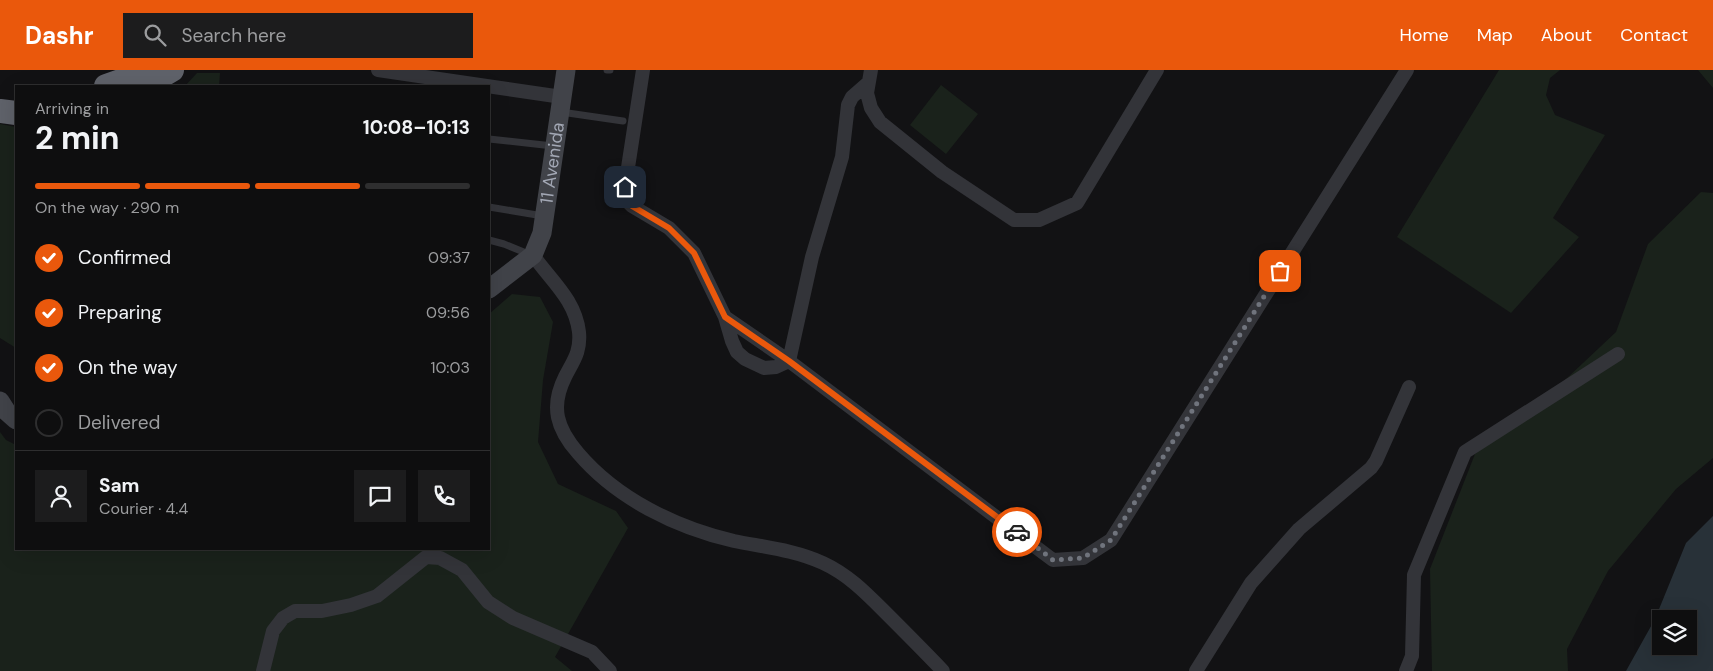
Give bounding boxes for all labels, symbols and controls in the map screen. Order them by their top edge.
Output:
search box [123,13,473,58]
text: Dashr [25,20,93,51]
icon: search [141,21,169,49]
text: Search here [181,23,286,48]
text: Home [1399,23,1449,47]
text: Map [1477,23,1513,47]
text: About [1541,23,1592,47]
text: Contact [1620,23,1688,47]
text: Arriving in [35,98,109,119]
text: 10:08–10:13 [363,115,470,140]
text: 2 min [35,117,120,159]
street label: 11 Avenida [534,121,570,206]
pin [604,166,646,208]
icon: home [611,173,639,201]
text: On the way · 290 m [35,197,179,218]
icon: check [35,244,63,272]
text: Confirmed [78,245,171,270]
text: 09:37 [428,247,470,268]
pin [1259,250,1301,292]
icon: bag [1266,257,1294,285]
icon: check [35,299,63,327]
text: Preparing [78,300,162,325]
text: 09:56 [426,302,470,323]
icon: check [35,354,63,382]
text: On the way [78,355,178,380]
text: 10:03 [430,357,470,378]
text: Delivered [78,410,160,435]
button: person [35,470,87,522]
button: chat [354,470,406,522]
button: phone [418,470,470,522]
text: Sam [99,473,140,498]
text: Courier · 4.4 [99,498,188,519]
courier [992,507,1042,557]
icon: car [1003,518,1031,546]
map controls [1652,610,1697,655]
button: layers [1652,610,1697,655]

